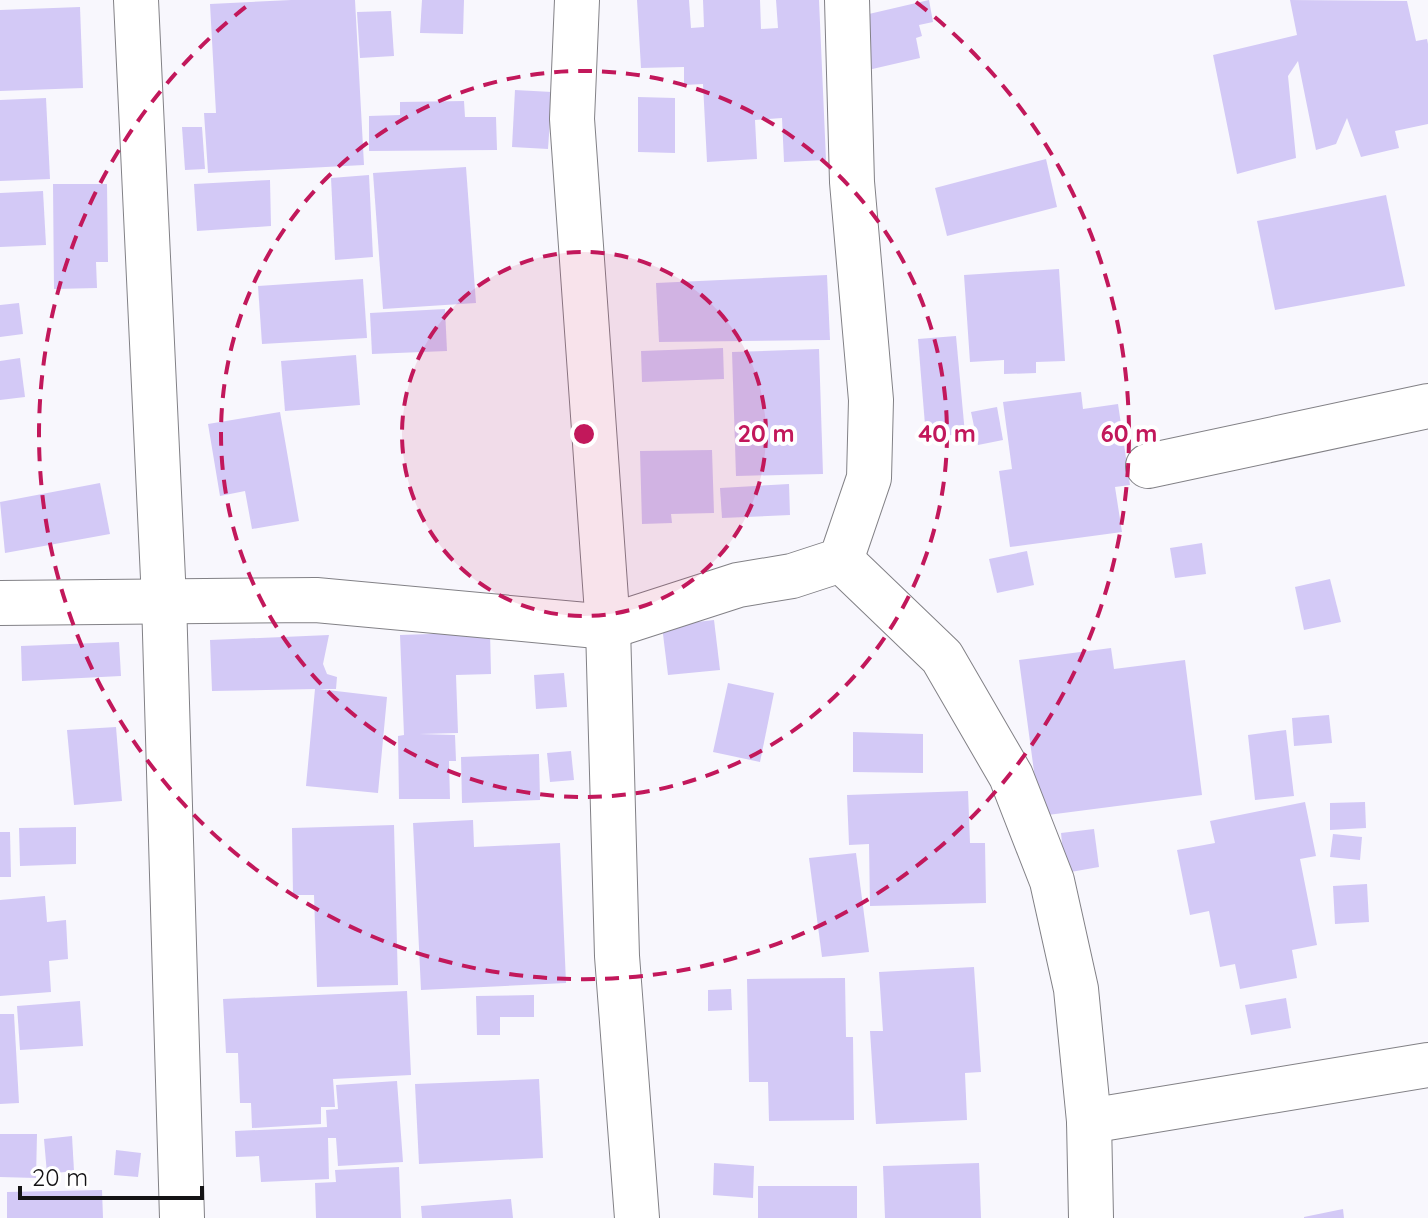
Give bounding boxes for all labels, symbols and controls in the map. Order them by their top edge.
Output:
text: 20 m [737,418,795,448]
text: 40 m [918,418,976,448]
text: 60 m [1101,418,1157,448]
centre of rings [570,420,598,448]
scale bar [20,1150,202,1200]
text: 20 m [32,1162,88,1192]

